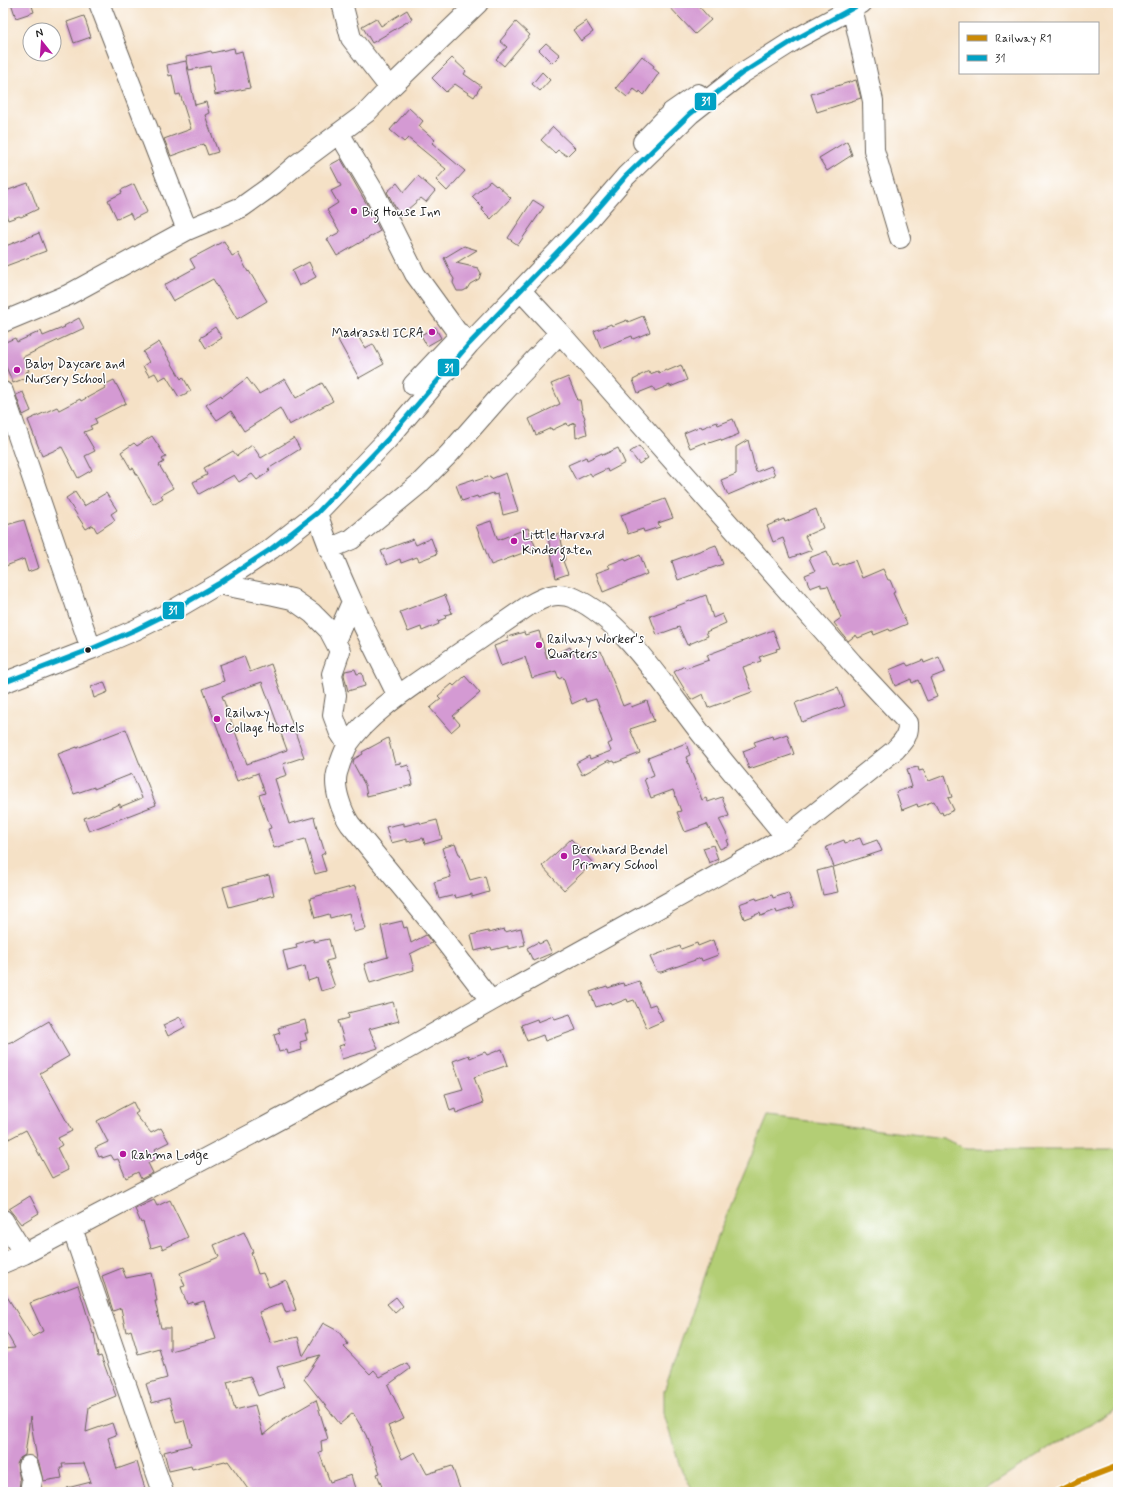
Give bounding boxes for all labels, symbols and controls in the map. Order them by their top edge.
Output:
north arrow [22,22,62,62]
legend [959,22,1099,74]
text: N [34,26,45,41]
text: Railway R1 [995,31,1052,47]
text: 31 [995,51,1006,67]
line badge: 31 [694,92,717,111]
text: 31 [701,95,711,109]
place label: Big House Inn [362,204,441,223]
marker: Big House Inn [349,206,359,216]
place label: Madrasatl ICRA [332,325,424,342]
marker: Madrasatl ICRA [427,327,437,337]
place label: Baby Daycare and Nursery School [25,356,125,388]
line badge: 31 [437,358,460,377]
text: 31 [444,362,454,376]
marker: Baby Daycare and Nursery School [12,365,22,375]
place label: Little Harvard Kindergaten [522,527,605,561]
marker: Little Harvard Kindergaten [509,536,519,546]
line badge: 31 [162,601,185,620]
text: 31 [168,604,178,618]
place label: Railway Worker's Quarters [547,631,644,663]
marker: Railway Worker's Quarters [534,640,544,650]
unlabelled marker [83,645,93,655]
place label: Railway Collage Hostels [225,705,305,737]
marker: Railway Collage Hostels [212,714,222,724]
place label: Bernhard Bendel Primary School [572,842,668,874]
marker: Bernhard Bendel Primary School [559,851,569,861]
place label: Rahma Lodge [131,1147,209,1165]
marker: Rahma Lodge [118,1149,128,1159]

